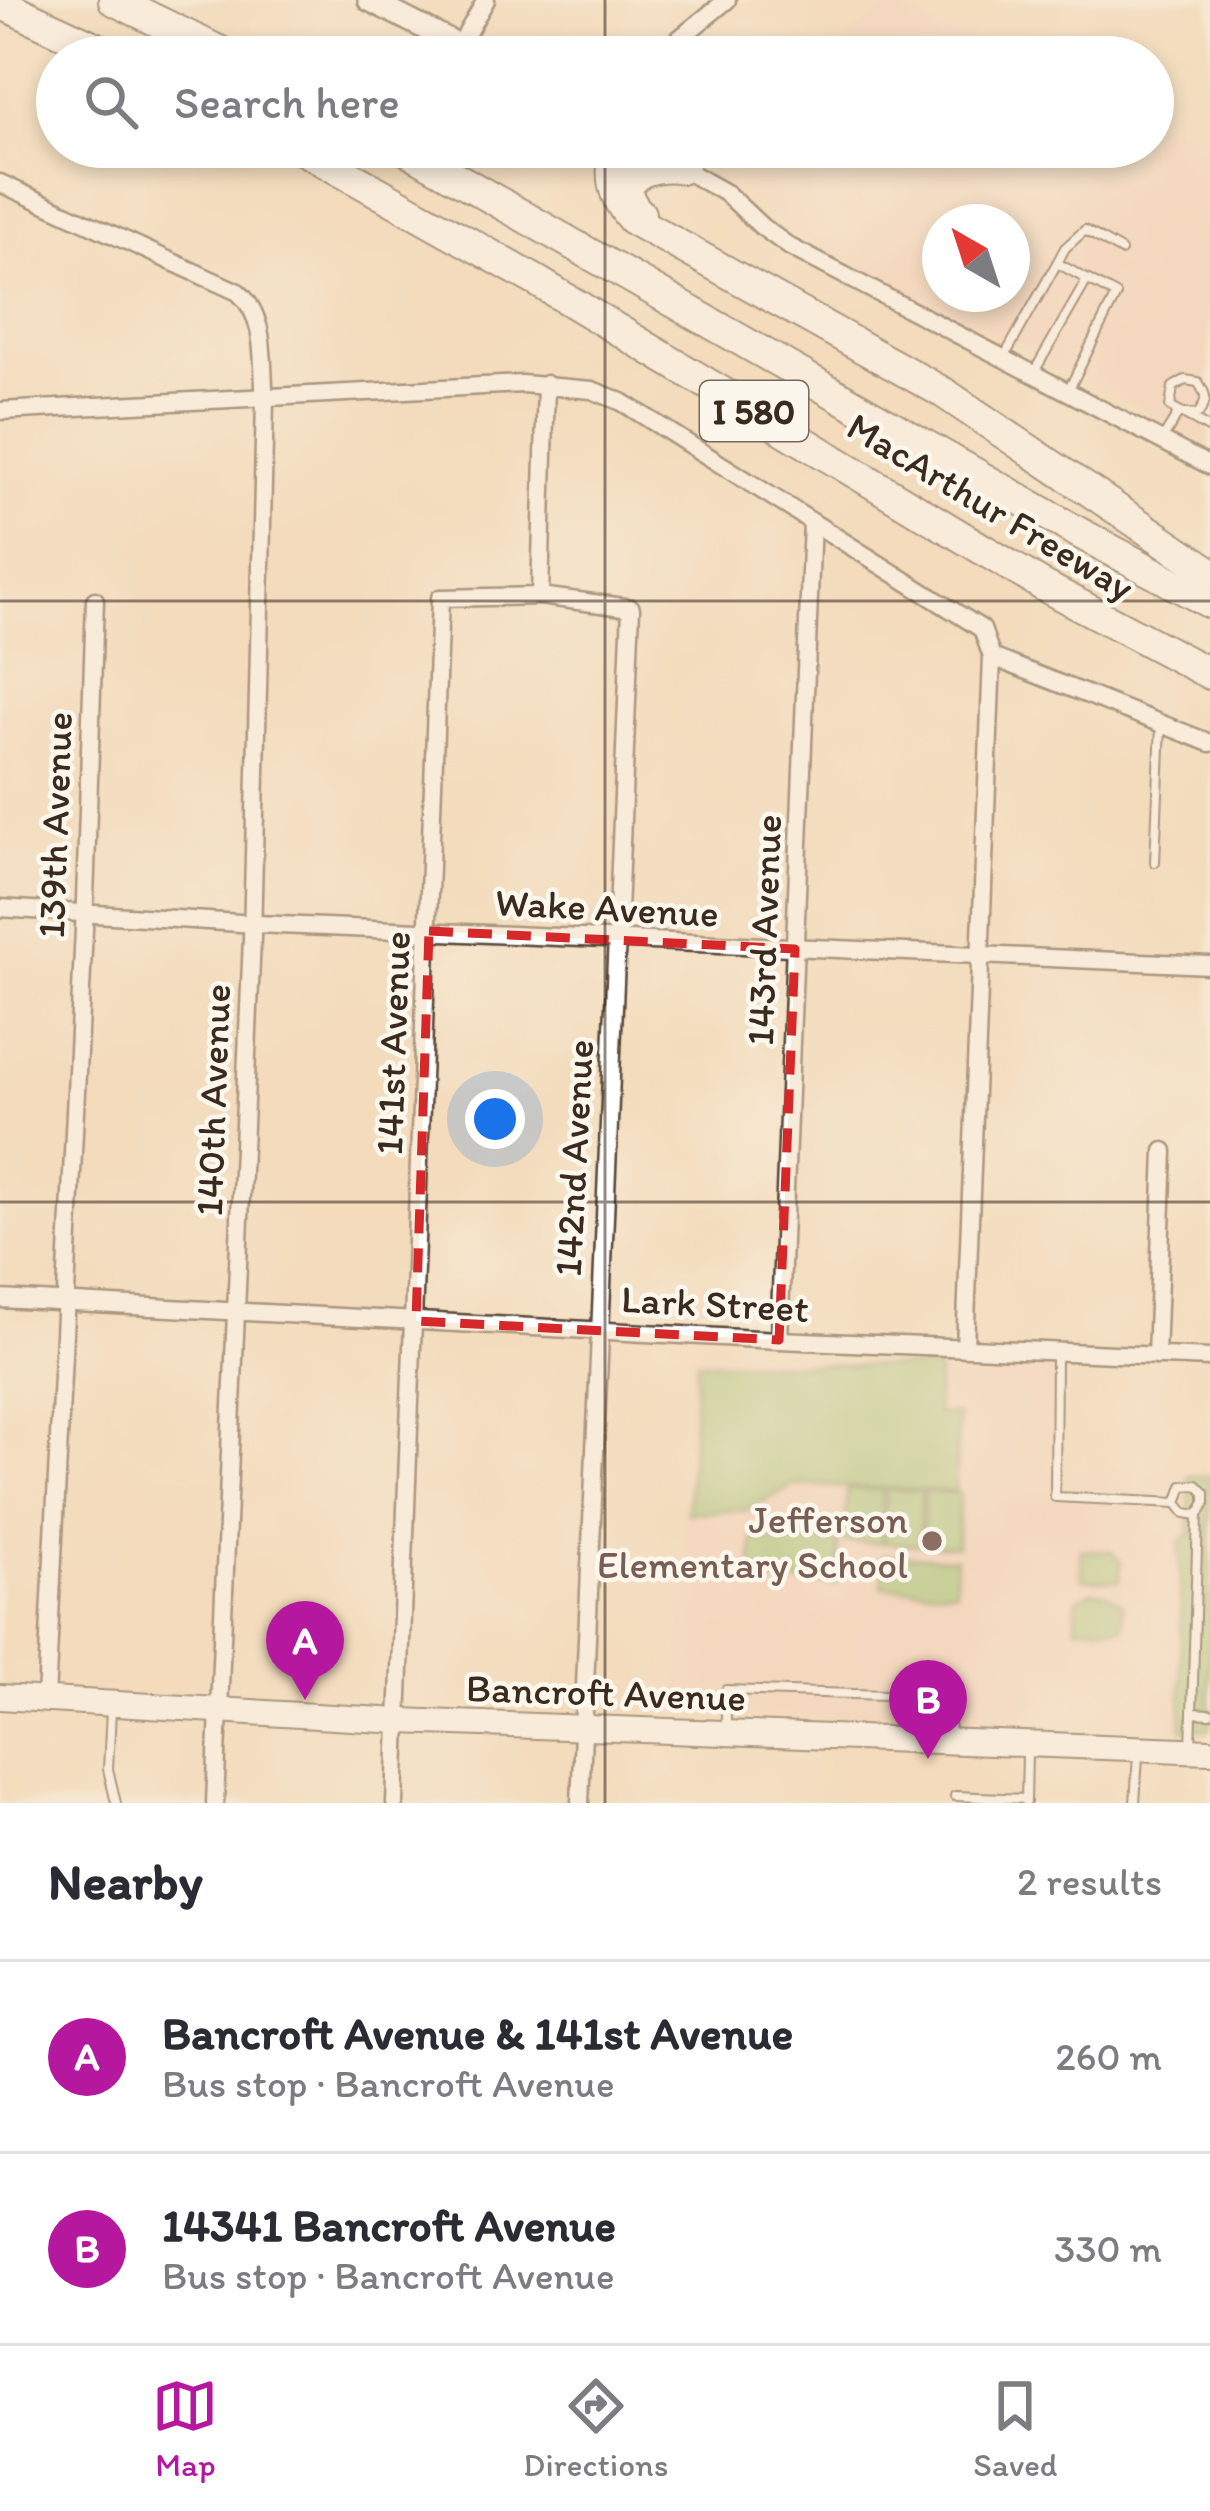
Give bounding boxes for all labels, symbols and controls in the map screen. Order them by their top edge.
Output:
search box [36,36,1174,168]
icon: search [78,69,144,135]
text: Search here [174,75,400,129]
north arrow [922,204,1030,312]
road number: I 580 [700,381,808,441]
street label: MacArthur Freeway [839,402,1143,611]
street label: 139th Avenue [27,711,82,939]
street label: 143rd Avenue [736,813,791,1047]
street label: Wake Avenue [494,878,720,937]
street label: 141st Avenue [365,930,420,1156]
street label: 140th Avenue [185,983,240,1217]
street label: 142nd Avenue [544,1038,603,1278]
your location [465,1089,525,1149]
street label: Lark Street [620,1275,810,1332]
place label: Jefferson Elementary School [597,1496,908,1588]
marker: Jefferson Elementary School [919,1528,945,1554]
pin: A [266,1601,344,1700]
pin: B [889,1660,967,1759]
street label: Bancroft Avenue [465,1664,747,1721]
text: Nearby [48,1851,203,1912]
text: 2 results [1017,1858,1162,1905]
text: Bancroft Avenue & 141st Avenue [162,2006,793,2060]
text: A [75,2033,99,2080]
text: 260 m [1055,2033,1162,2080]
text: Bus stop · Bancroft Avenue [162,2060,614,2107]
text: 14341 Bancroft Avenue [162,2198,616,2252]
text: B [74,2225,100,2272]
text: 330 m [1054,2225,1162,2272]
text: Bus stop · Bancroft Avenue [162,2252,614,2299]
tab: Map [152,2373,218,2484]
tab: Directions [523,2373,668,2484]
tab: Saved [973,2373,1058,2484]

